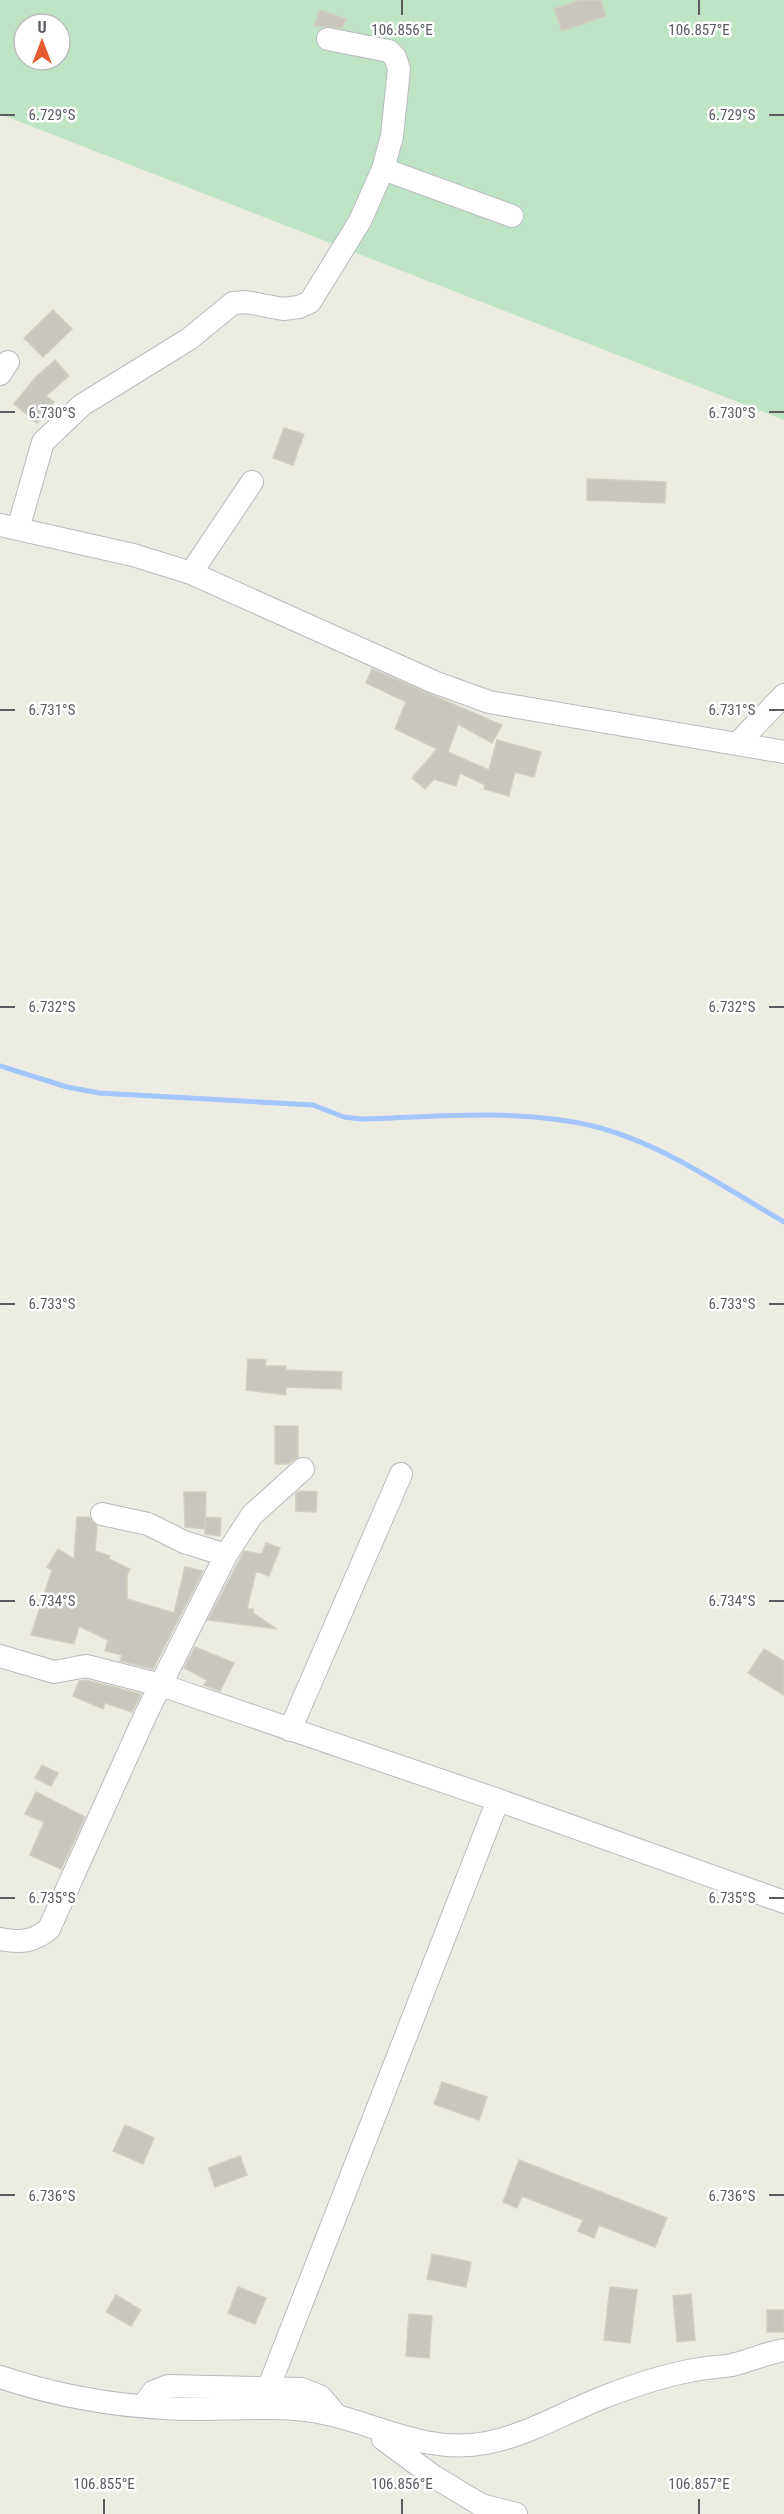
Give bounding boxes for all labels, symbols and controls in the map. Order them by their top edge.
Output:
north arrow [12,12,72,72]
text: U [37,18,47,37]
text: 106.856°E [371,21,433,39]
text: 106.857°E [668,21,730,39]
text: 6.729°S [29,106,76,124]
text: 6.729°S [709,106,756,124]
text: 6.730°S [29,404,76,422]
text: 6.730°S [709,404,756,422]
text: 6.731°S [29,701,76,719]
text: 6.731°S [709,701,756,719]
text: 6.732°S [29,998,76,1016]
text: 6.732°S [709,998,756,1016]
text: 6.733°S [29,1295,76,1313]
text: 6.733°S [709,1295,756,1313]
text: 6.734°S [29,1592,76,1610]
text: 6.734°S [709,1592,756,1610]
text: 6.735°S [29,1889,76,1907]
text: 6.735°S [709,1889,756,1907]
text: 6.736°S [29,2187,76,2205]
text: 6.736°S [709,2187,756,2205]
text: 106.855°E [73,2475,135,2493]
text: 106.856°E [371,2475,433,2493]
text: 106.857°E [668,2475,730,2493]

